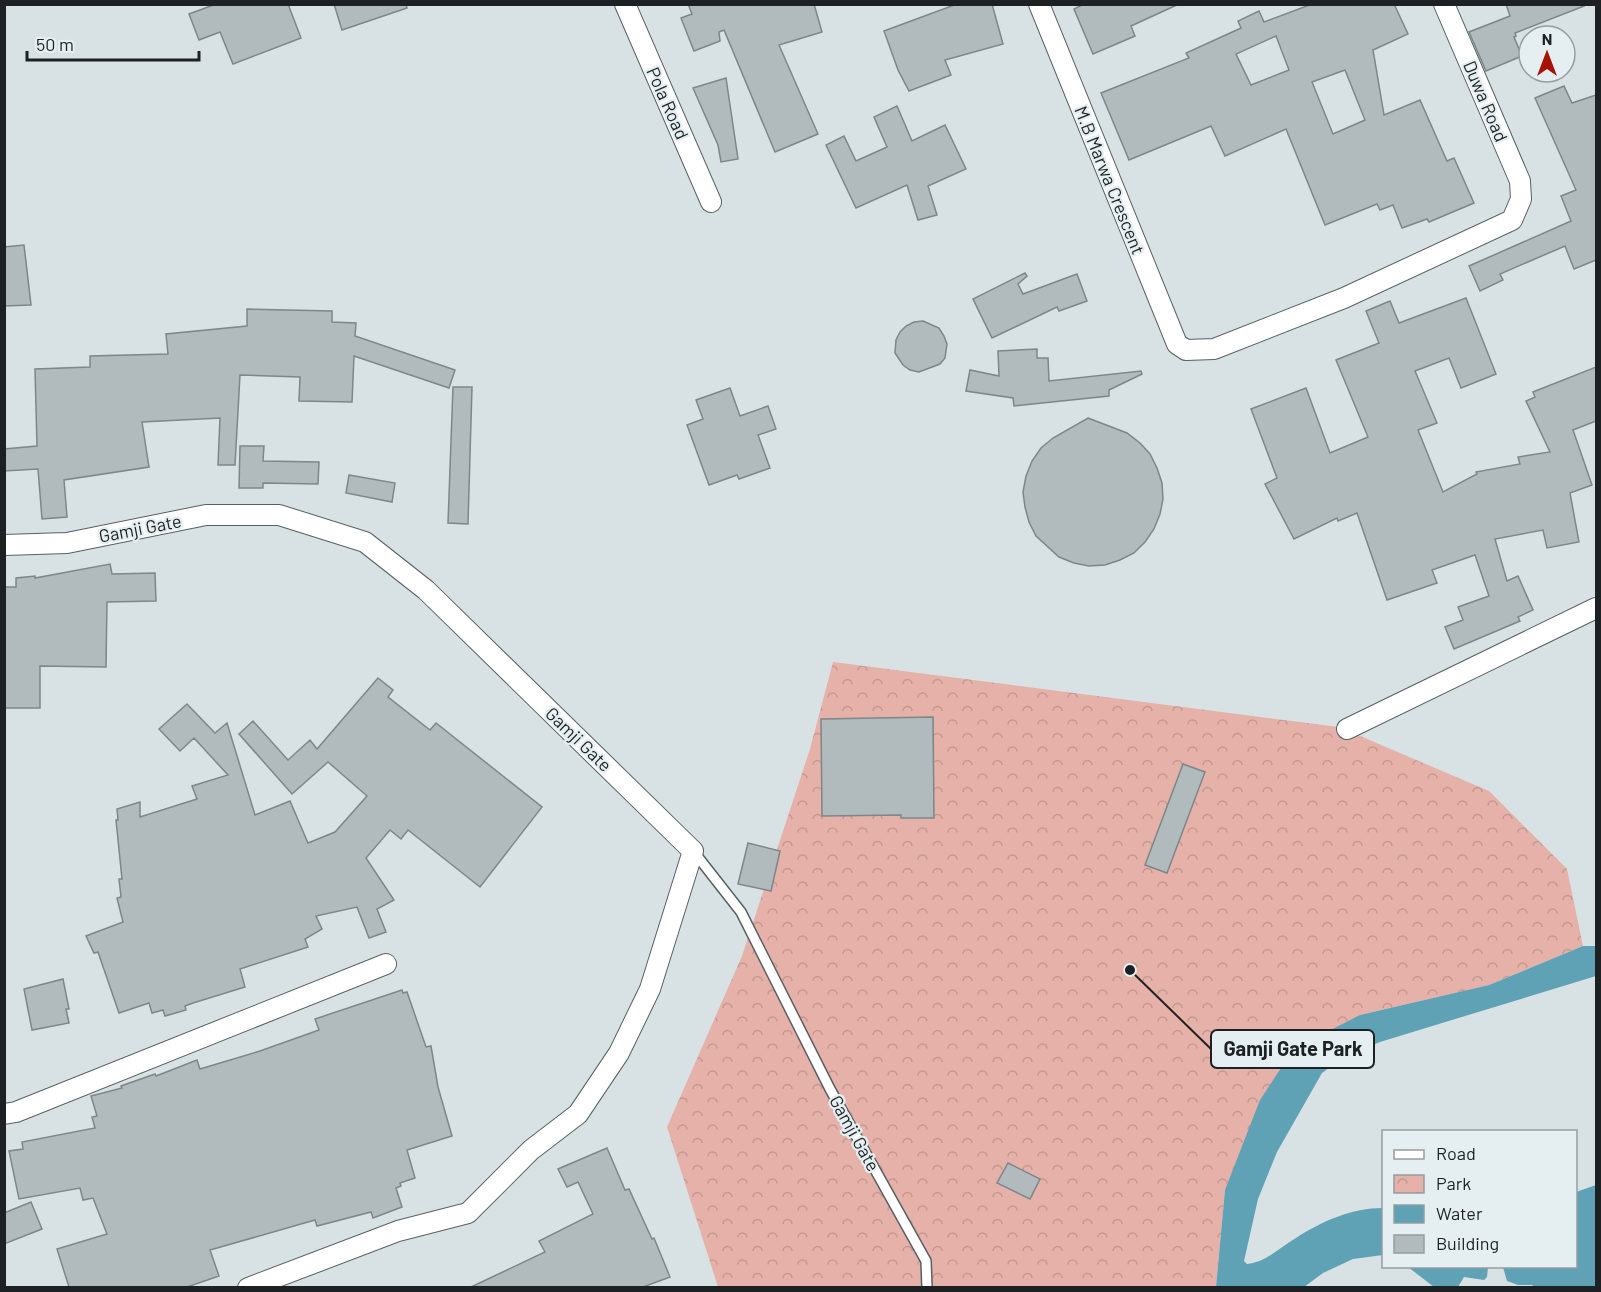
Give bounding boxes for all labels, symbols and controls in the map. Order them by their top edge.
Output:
scale bar [27,24,200,62]
north arrow [1517,24,1577,84]
text: N [1542,29,1552,48]
text: 50 m [36,33,74,55]
street label: Duwa Road [1459,57,1513,145]
street label: Pola Road [642,63,694,143]
street label: M.B Marwa Crescent [1070,103,1150,257]
street label: Gamji Gate [97,509,183,547]
street label: Gamji Gate [541,702,617,776]
callout: Gamji Gate Park [1211,1030,1374,1068]
text: Gamji Gate Park [1223,1036,1363,1060]
street label: Gamji Gate [825,1091,885,1175]
legend [1382,1130,1577,1268]
text: Road [1436,1142,1476,1164]
text: Park [1436,1172,1471,1194]
text: Water [1436,1202,1483,1224]
text: Building [1436,1232,1499,1254]

